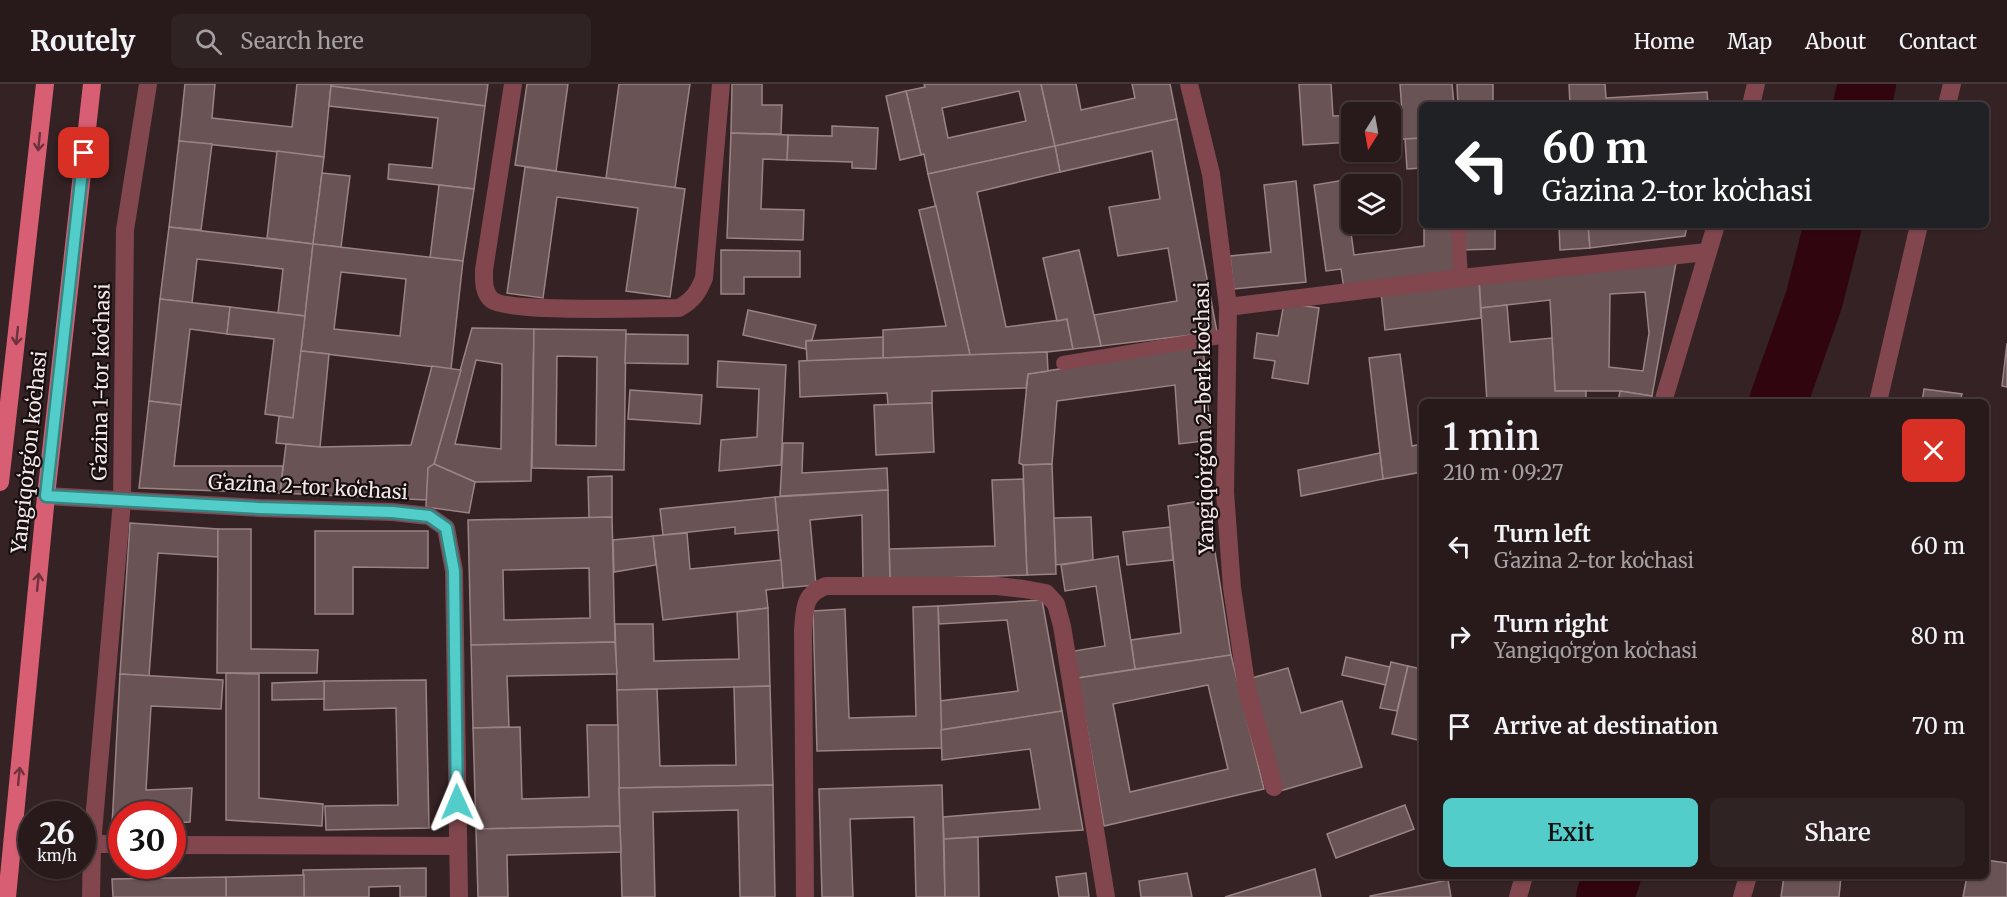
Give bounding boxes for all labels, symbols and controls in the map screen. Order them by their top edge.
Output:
search box [171,14,591,68]
text: Routely [30,23,135,59]
icon: search [192,25,225,58]
text: Search here [240,27,364,55]
text: Home [1634,28,1694,55]
text: Map [1727,28,1772,55]
text: About [1805,28,1866,55]
text: Contact [1899,28,1977,55]
north arrow [1341,102,1401,162]
map controls [1341,102,1401,234]
text: 60 m [1542,122,1648,174]
icon: left [1443,126,1521,204]
pin [58,127,109,178]
one-way arrow [33,132,44,152]
icon: arrive [67,136,100,169]
button: layers [1341,174,1401,234]
text: Gʻazina 2-tor koʻchasi [1542,174,1812,208]
street label: Yangiqoʻrgʻon 2-berk koʻchasi [1189,281,1218,556]
street label: Gʻazina 1-tor koʻchasi [86,283,115,481]
one-way arrow [11,325,22,345]
street label: Yangiqoʻrgʻon koʻchasi [5,349,52,555]
text: 1 min [1443,415,1540,460]
button: close [1902,419,1965,482]
text: 210 m · 09:27 [1443,460,1563,485]
street label: Gʻazina 2-tor koʻchasi [207,469,409,504]
text: Turn left [1494,520,1591,548]
icon: left [1443,530,1476,563]
text: 60 m [1911,532,1965,560]
text: Gʻazina 2-tor koʻchasi [1494,548,1694,573]
one-way arrow [33,573,44,592]
text: Turn right [1494,610,1608,638]
icon: right [1443,620,1476,653]
text: 80 m [1911,622,1965,650]
text: Yangiqoʻrgʻon koʻchasi [1494,638,1698,663]
icon: arrive [1443,710,1476,743]
text: Arrive at destination [1494,712,1718,740]
text: 70 m [1912,712,1965,740]
one-way arrow [14,767,25,787]
position arrow [425,770,489,834]
button: Exit [1443,798,1698,867]
button: Share [1710,798,1965,867]
speed limit sign: 30 [108,801,186,879]
text: 26 [39,814,75,852]
text: km/h [37,846,77,865]

